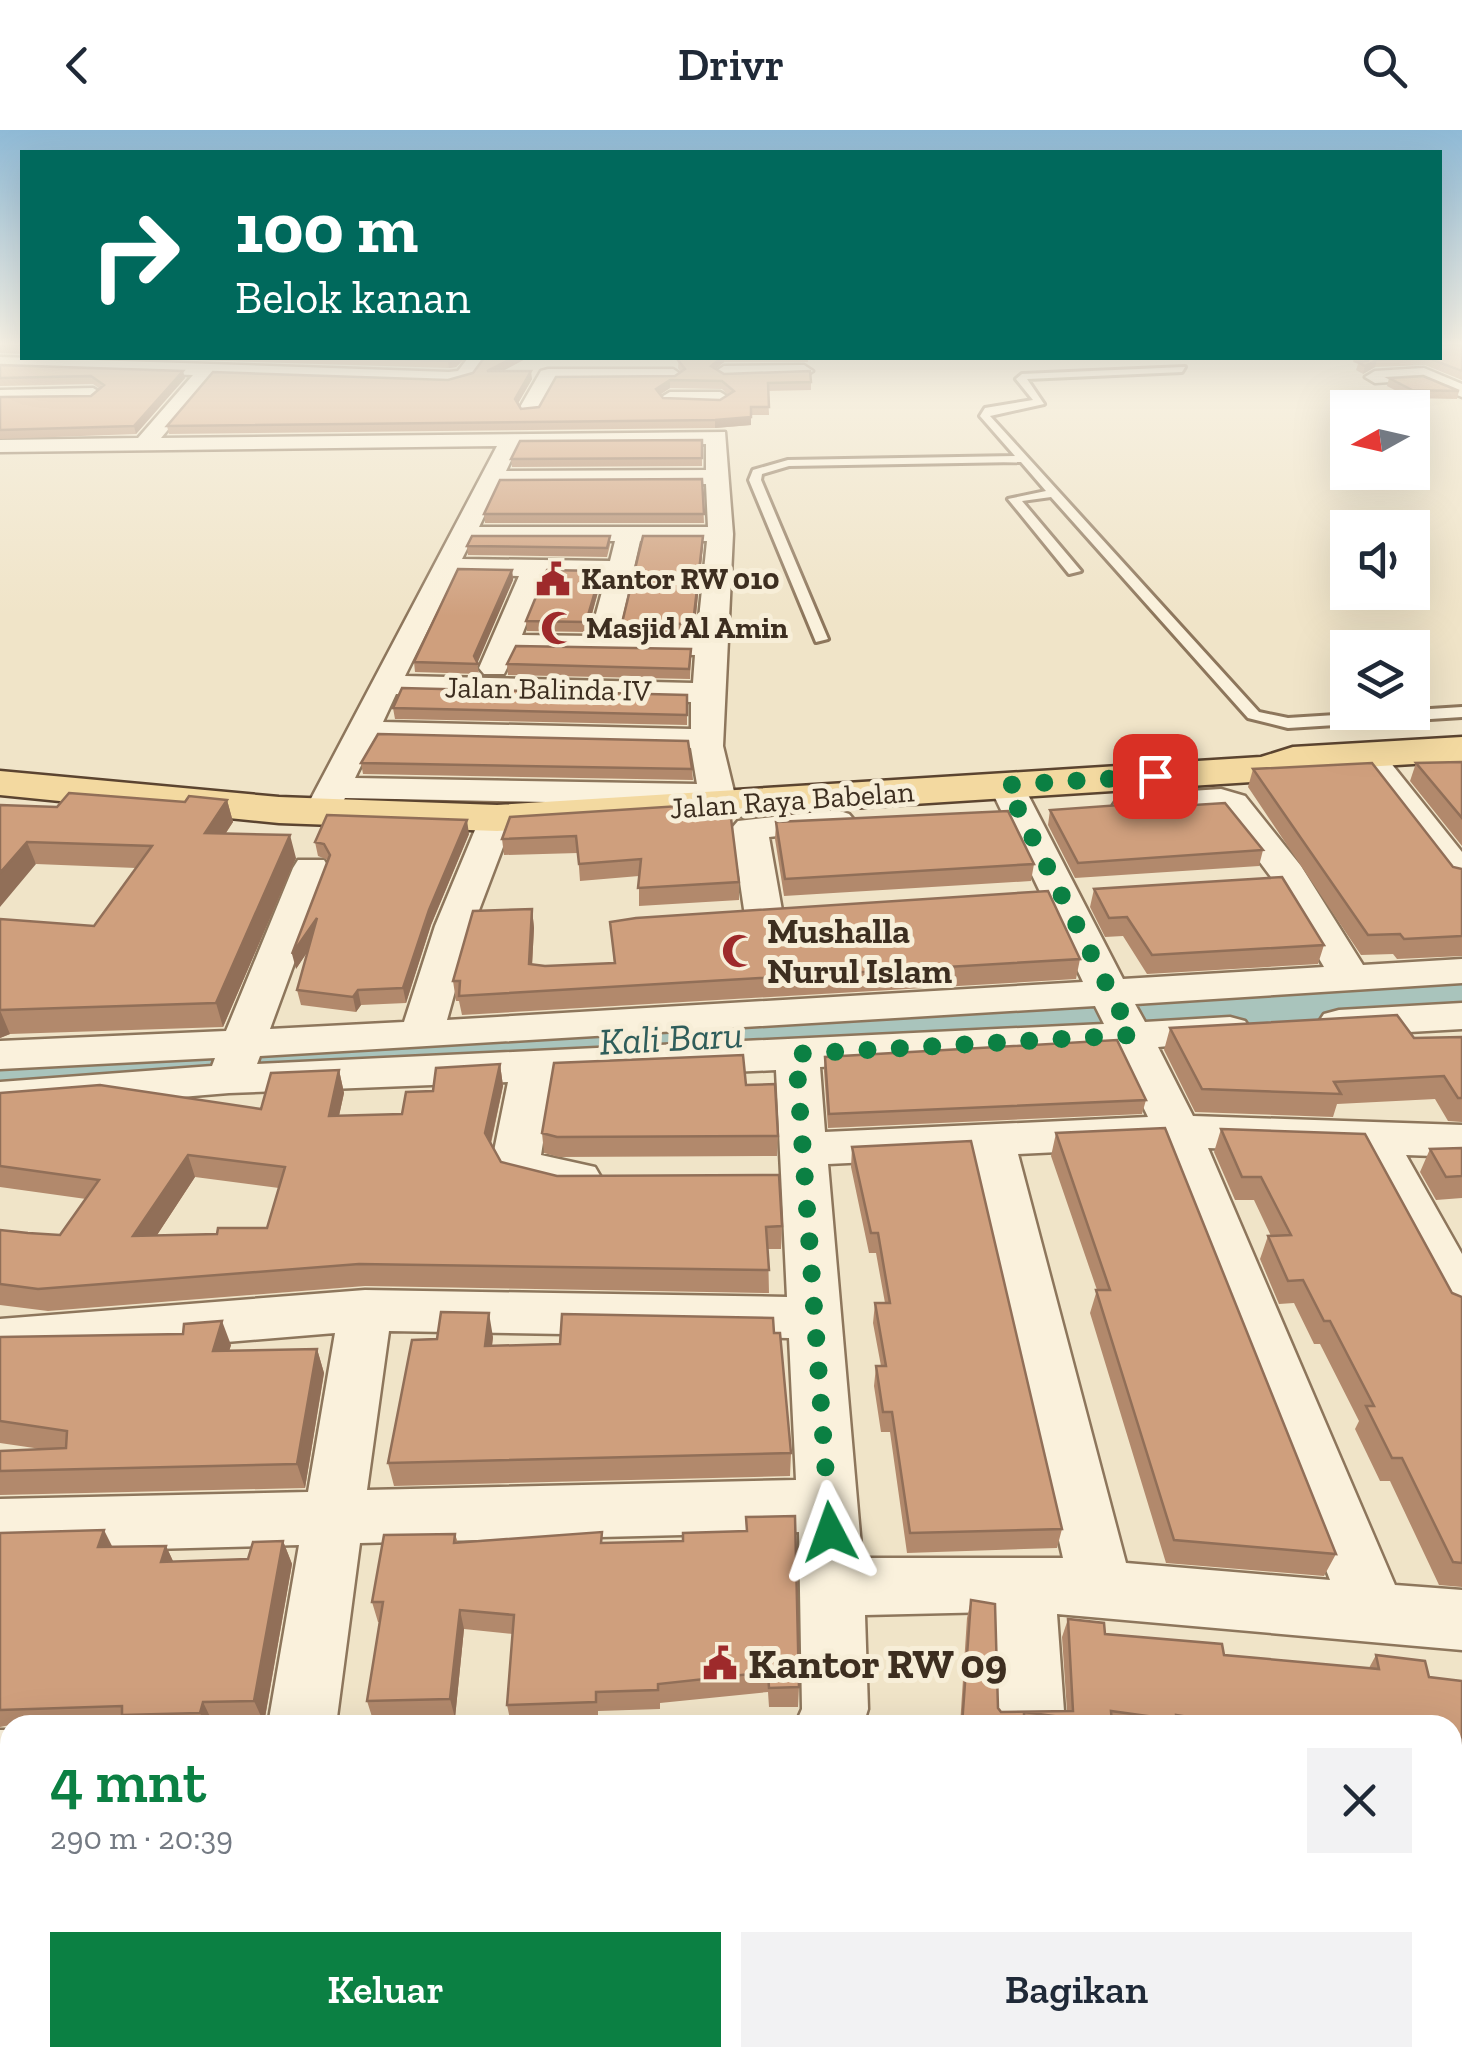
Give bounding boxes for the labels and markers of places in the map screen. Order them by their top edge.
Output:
public building icon: Kantor RW 010 [534,560,572,598]
place label: Kantor RW 010 [581,561,780,597]
mosque icon: Masjid Al Amin [539,609,577,647]
place label: Masjid Al Amin [586,610,788,646]
pin [1113,734,1198,819]
place label: Mushalla Nurul Islam [767,910,953,992]
mosque icon: Mushalla Nurul Islam [720,932,758,970]
place label: Kantor RW 09 [748,1638,1007,1689]
public building icon: Kantor RW 09 [701,1644,739,1682]

